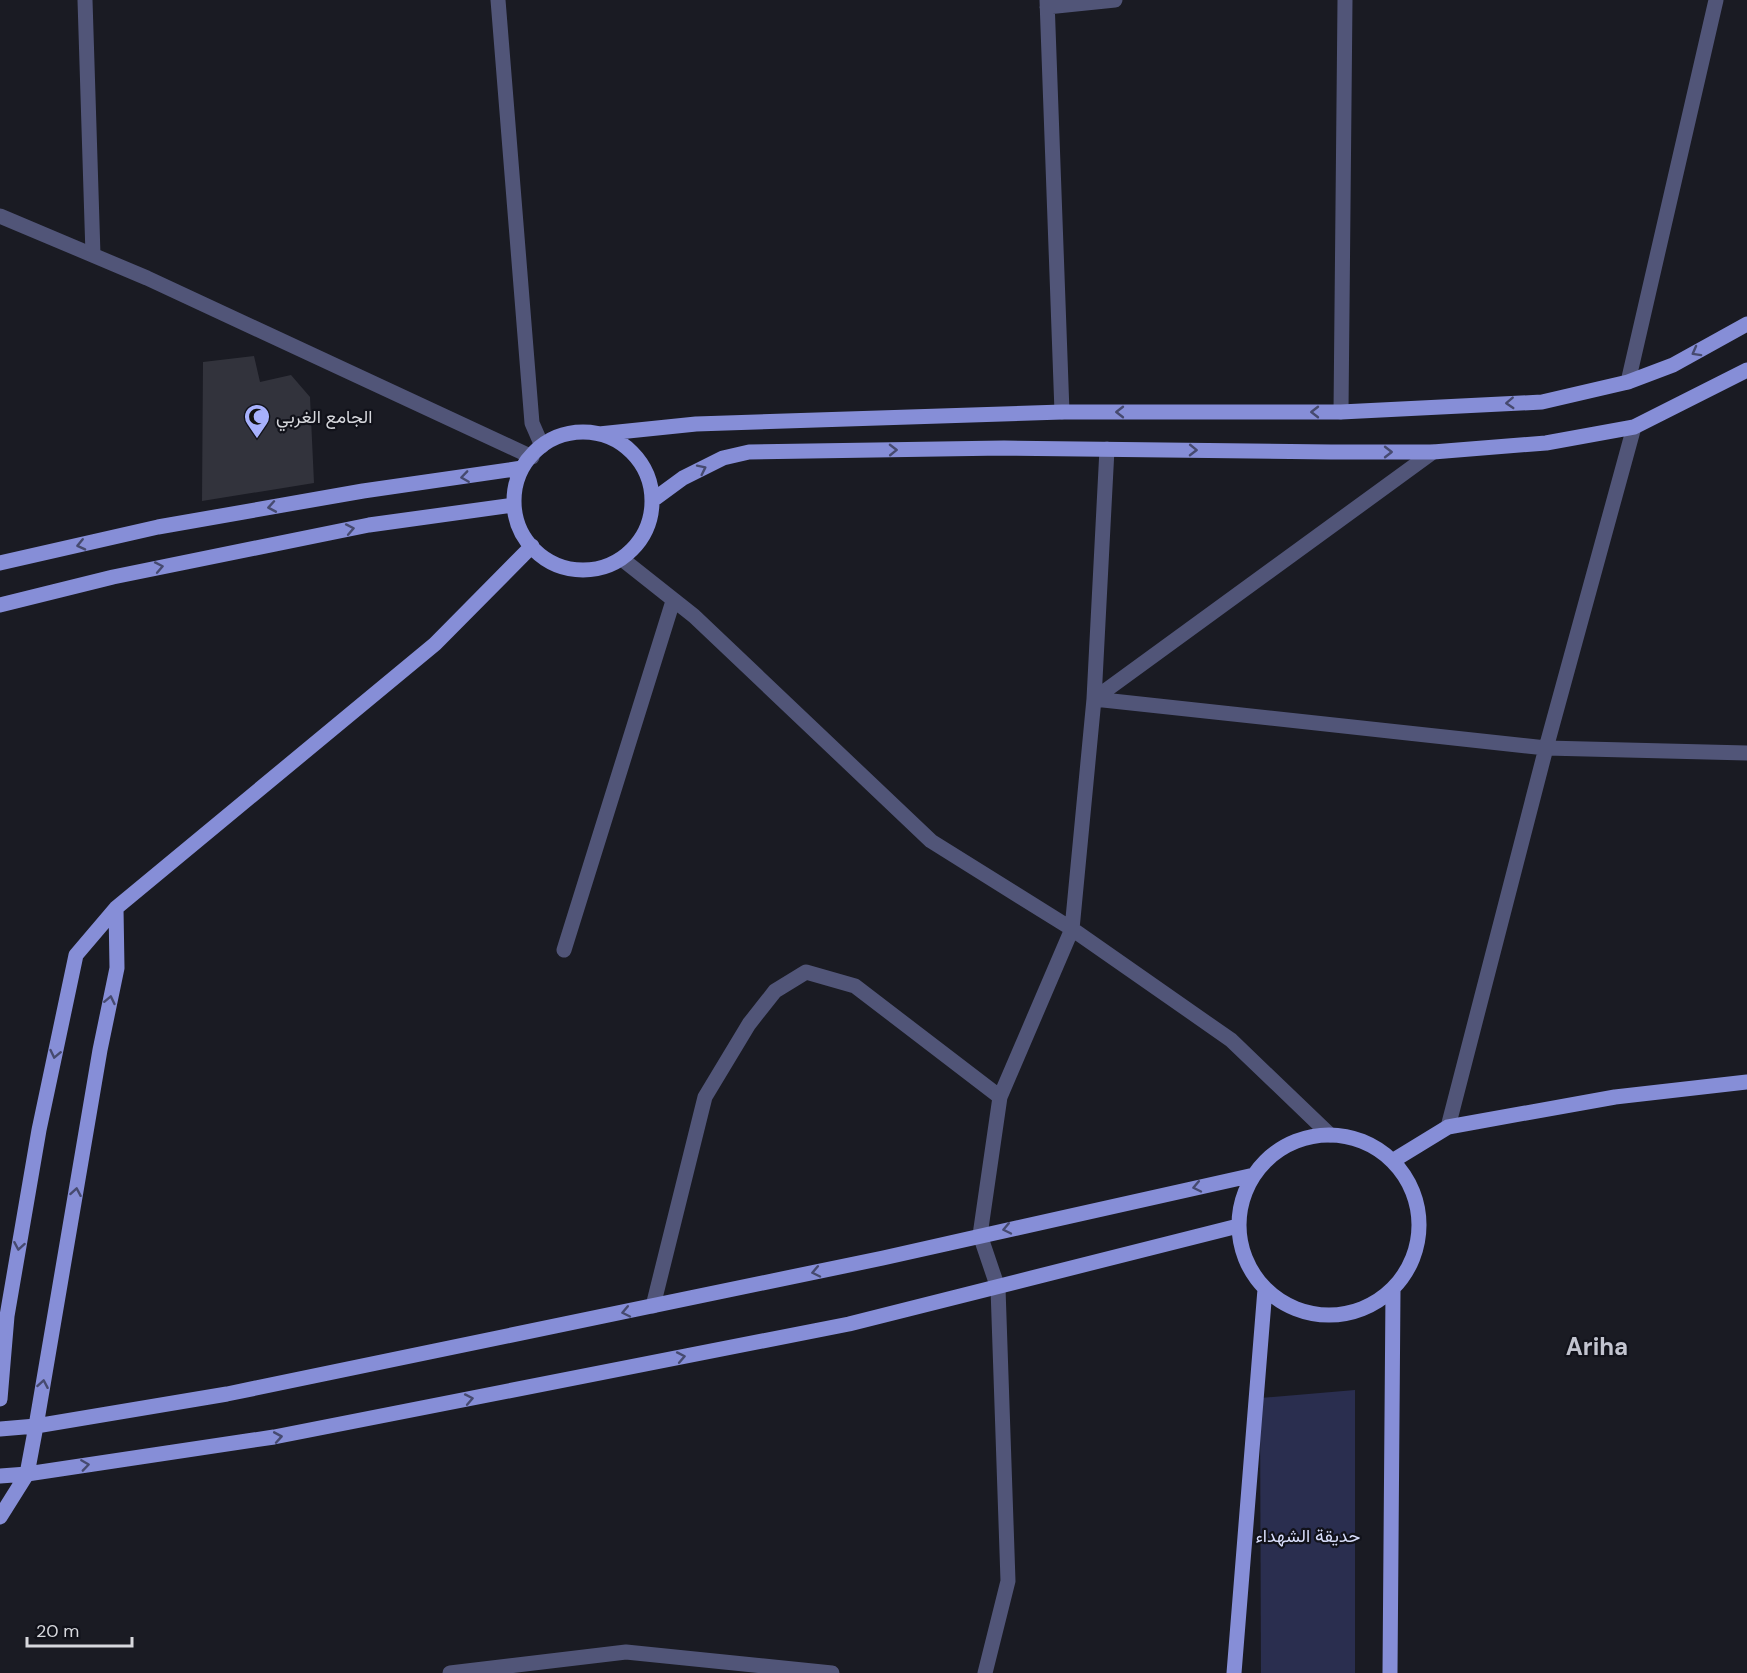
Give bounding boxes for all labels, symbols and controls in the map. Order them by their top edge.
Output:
one-way arrow [1692,345,1702,356]
one-way arrow [1505,397,1514,410]
mosque icon: الجامع الغربي [242,402,272,440]
place label: الجامع الغربي [276,405,372,432]
one-way arrow [1115,406,1124,418]
one-way arrow [1310,406,1319,418]
one-way arrow [889,444,898,456]
one-way arrow [1189,444,1198,456]
one-way arrow [1384,446,1393,458]
one-way arrow [695,464,706,476]
one-way arrow [460,470,469,482]
one-way arrow [267,500,277,513]
one-way arrow [345,523,355,536]
one-way arrow [76,537,86,550]
one-way arrow [154,561,164,574]
one-way arrow [103,995,116,1005]
one-way arrow [49,1049,62,1059]
one-way arrow [1192,1180,1202,1193]
one-way arrow [69,1187,82,1197]
one-way arrow [1002,1222,1012,1235]
one-way arrow [14,1241,26,1250]
one-way arrow [812,1265,822,1278]
one-way arrow [621,1305,631,1318]
district label: Ariha [1566,1331,1628,1362]
one-way arrow [676,1352,686,1365]
one-way arrow [37,1379,49,1389]
one-way arrow [464,1393,474,1406]
one-way arrow [273,1431,282,1443]
one-way arrow [80,1460,89,1472]
park label: حديقة الشهداء [1256,1524,1360,1548]
scale bar [27,1610,132,1648]
text: 20 m [36,1619,79,1643]

